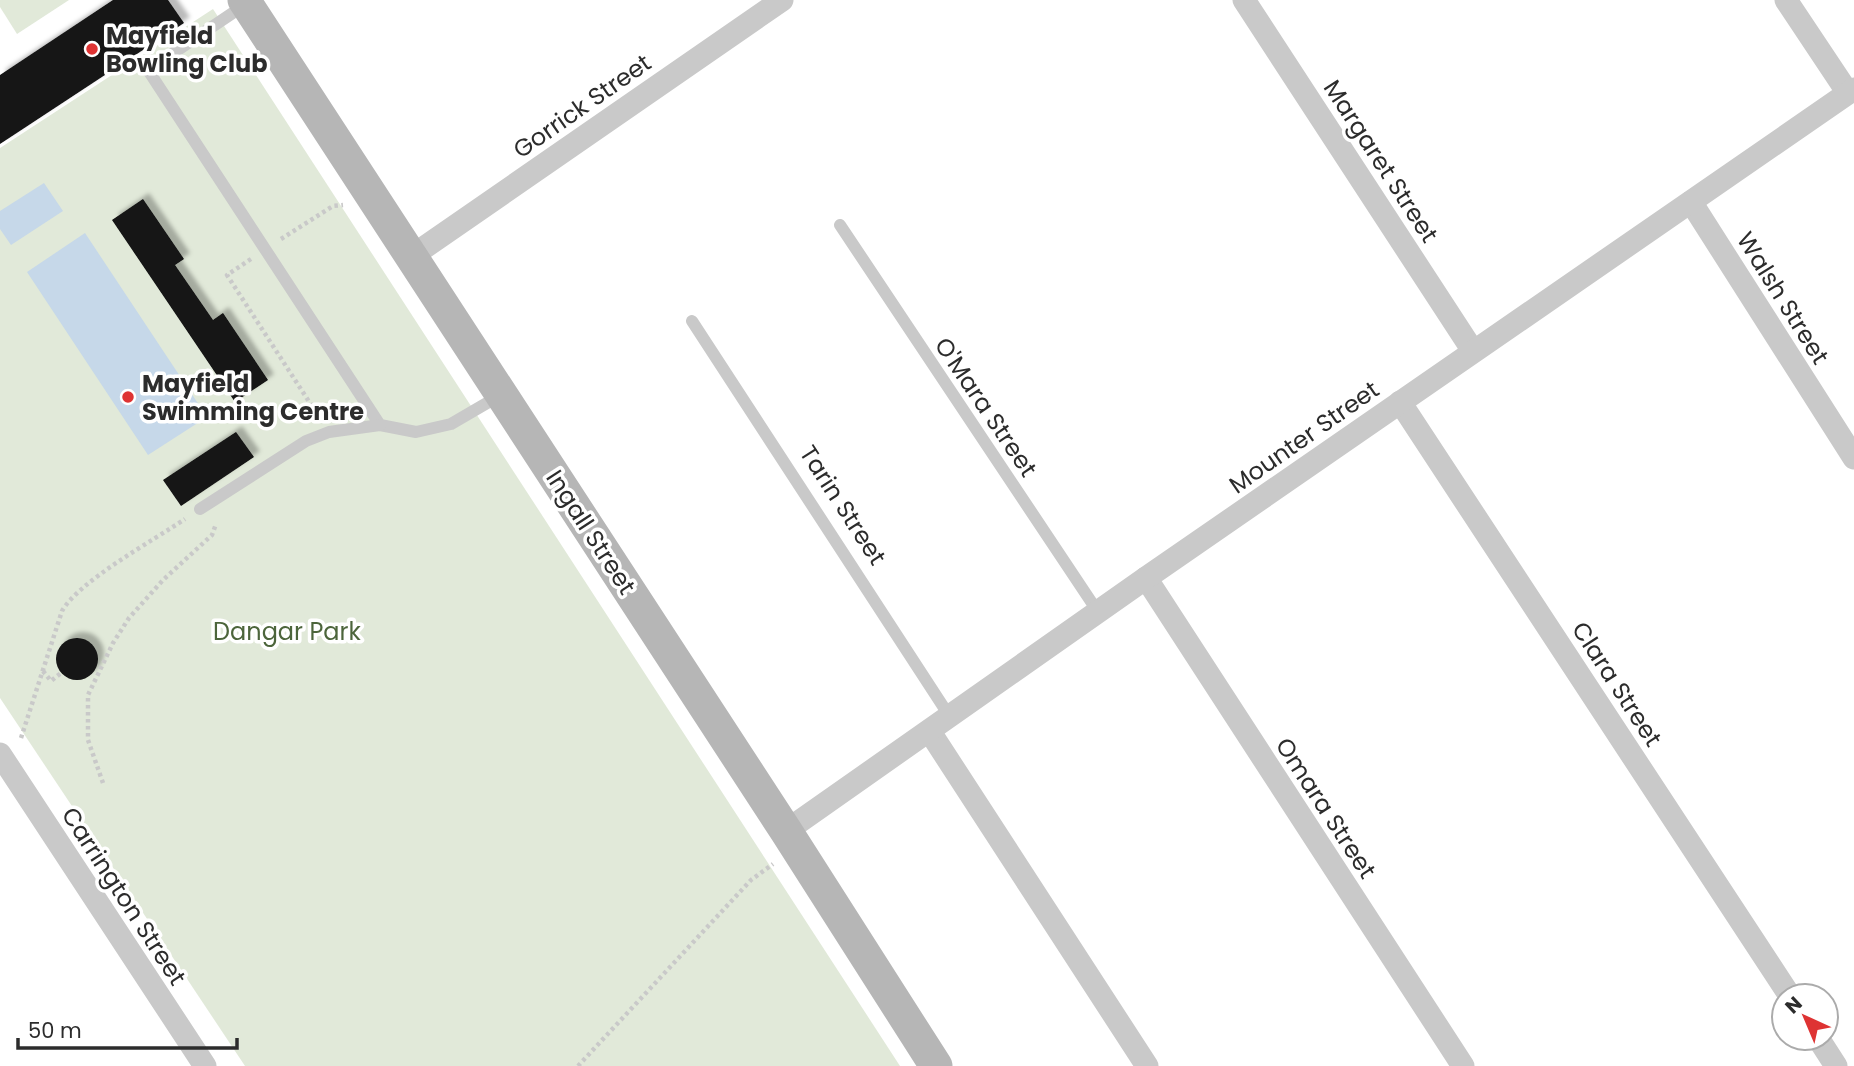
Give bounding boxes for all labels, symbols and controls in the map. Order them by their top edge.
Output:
place label: Mayfield Bowling Club [106,19,267,80]
marker: Mayfield Bowling Club [84,41,100,57]
street label: Gorrick Street [506,46,658,166]
street label: Margaret Street [1316,73,1446,249]
street label: Walsh Street [1729,226,1837,370]
street label: O'Mara Street [927,331,1045,483]
place label: Mayfield Swimming Centre [142,367,364,428]
street label: Mounter Street [1222,373,1386,501]
marker: Mayfield Swimming Centre [120,389,136,405]
street label: Tarin Street [792,439,894,571]
street label: Ingall Street [538,463,644,601]
park label: Dangar Park [213,615,362,648]
street label: Clara Street [1564,615,1670,753]
street label: Omara Street [1268,731,1384,885]
street label: Carrington Street [54,801,194,991]
north arrow [1770,982,1840,1052]
text: N [1779,990,1808,1020]
scale bar [18,1006,236,1050]
text: 50 m [28,1016,82,1045]

